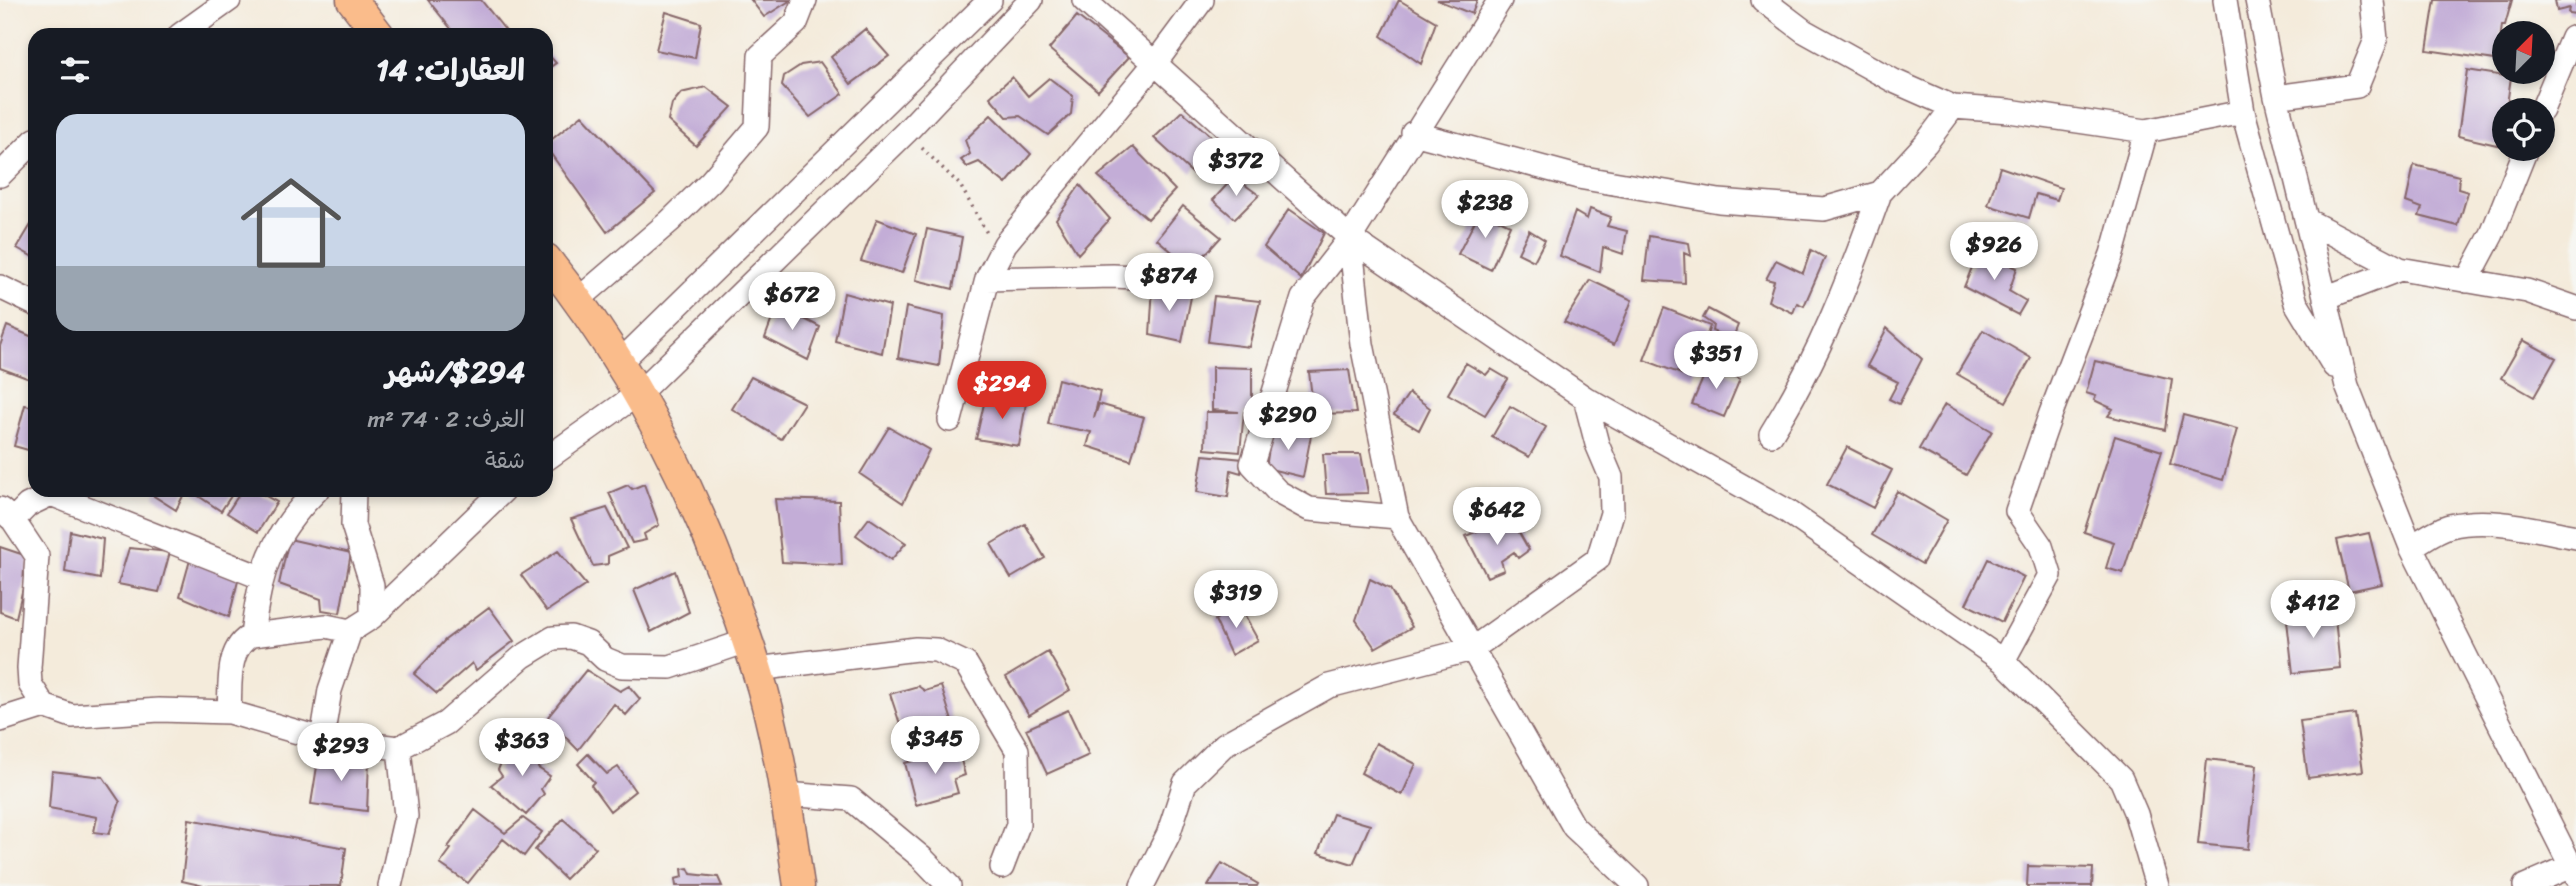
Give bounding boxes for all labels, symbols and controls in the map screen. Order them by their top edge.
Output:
north arrow [2492,21,2555,84]
map controls [2492,21,2555,161]
text: العقارات: 14 [376,43,525,97]
icon: filters [56,51,94,89]
button: locate [2492,98,2555,161]
pin: $372 [1195,138,1277,198]
text: $372 [1209,140,1263,181]
icon: home [228,160,354,286]
pin: $238 [1444,180,1526,240]
text: $238 [1457,182,1513,223]
pin: $926 [1953,222,2035,282]
text: $926 [1966,224,2022,265]
pin: $874 [1128,254,1210,313]
text: $874 [1141,255,1197,296]
pin: $672 [751,272,833,332]
text: $672 [765,274,819,315]
pin: $351 [1675,332,1757,391]
text: $351 [1690,333,1742,374]
text: $294/شهر [386,345,525,399]
pin: $294 [961,362,1043,421]
text: $294 [973,363,1031,404]
pin: $290 [1247,392,1329,452]
text: $290 [1259,394,1317,435]
text: الغرف: 2 · 74 m² [367,399,525,440]
text: شقة [485,440,525,481]
pin: $642 [1456,488,1538,547]
text: $642 [1469,489,1525,530]
pin: $319 [1195,570,1277,630]
text: $319 [1210,572,1262,613]
pin: $412 [2272,580,2354,640]
text: $412 [2287,582,2340,623]
pin: $345 [894,716,976,776]
pin: $363 [481,718,563,778]
text: $345 [907,718,963,759]
text: $363 [495,720,549,761]
pin: $293 [300,724,382,783]
text: $293 [313,725,369,766]

